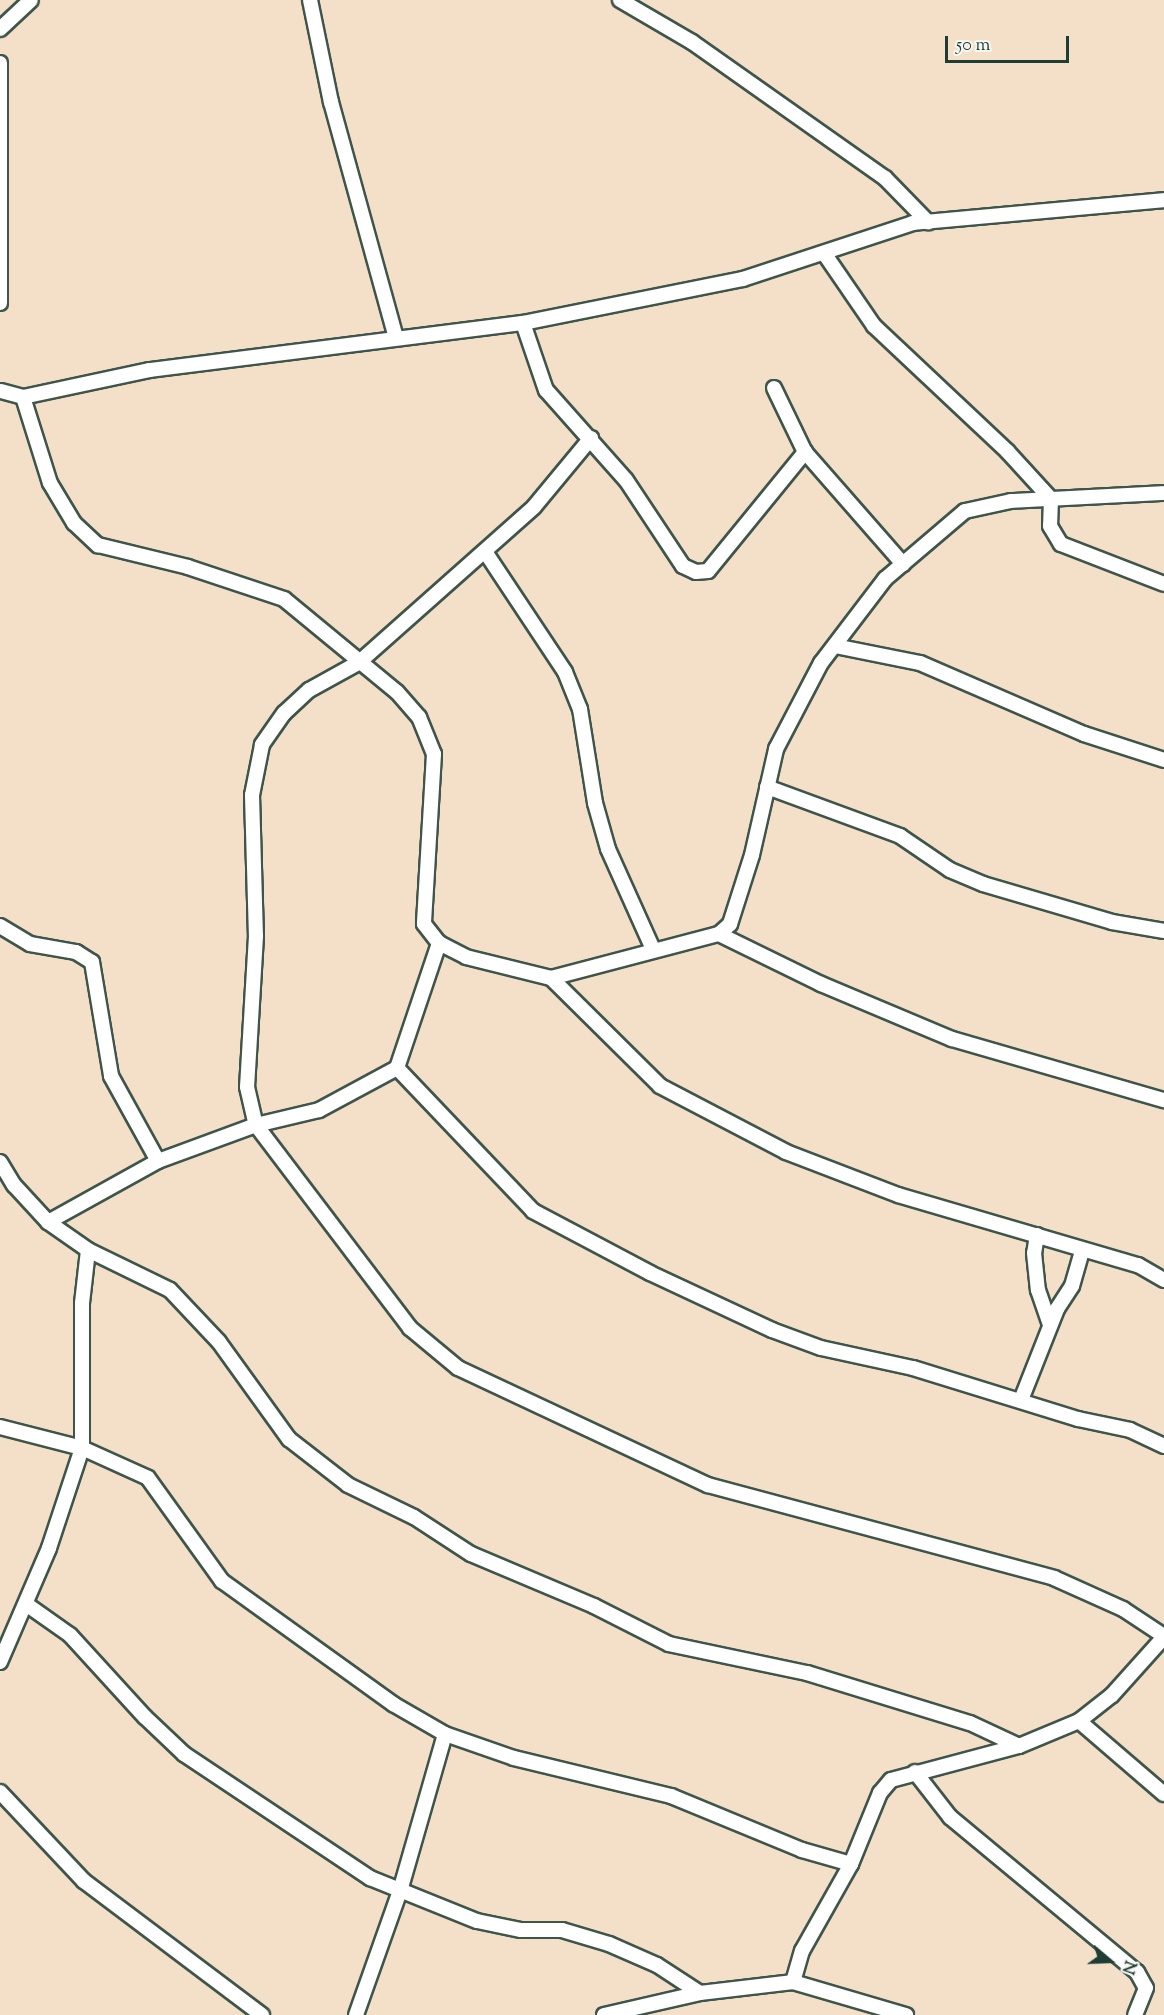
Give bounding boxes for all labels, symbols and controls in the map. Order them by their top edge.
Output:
scale bar [948,24,1072,62]
text: 50 m [956,33,990,59]
north arrow [1080,1931,1140,1991]
text: N [1115,1957,1140,1977]

